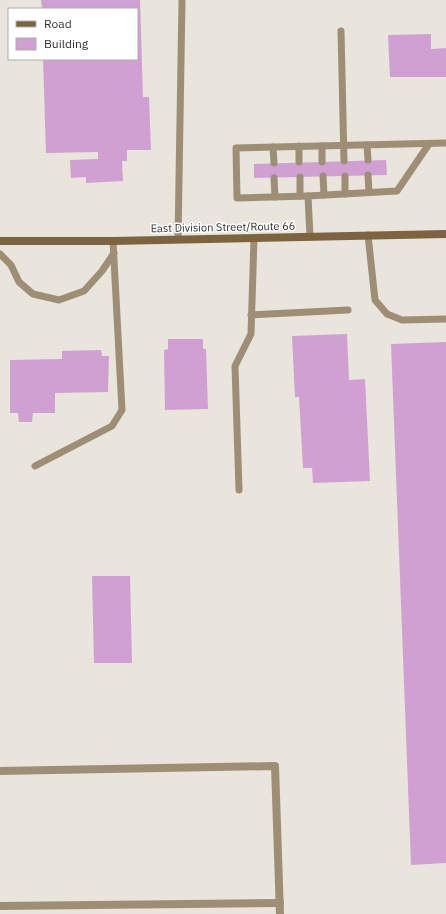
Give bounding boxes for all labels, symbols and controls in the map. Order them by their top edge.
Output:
legend [8,8,138,60]
text: Road [44,16,72,31]
text: Building [44,36,89,51]
street label: East Division Street/Route 66 [151,219,295,235]

